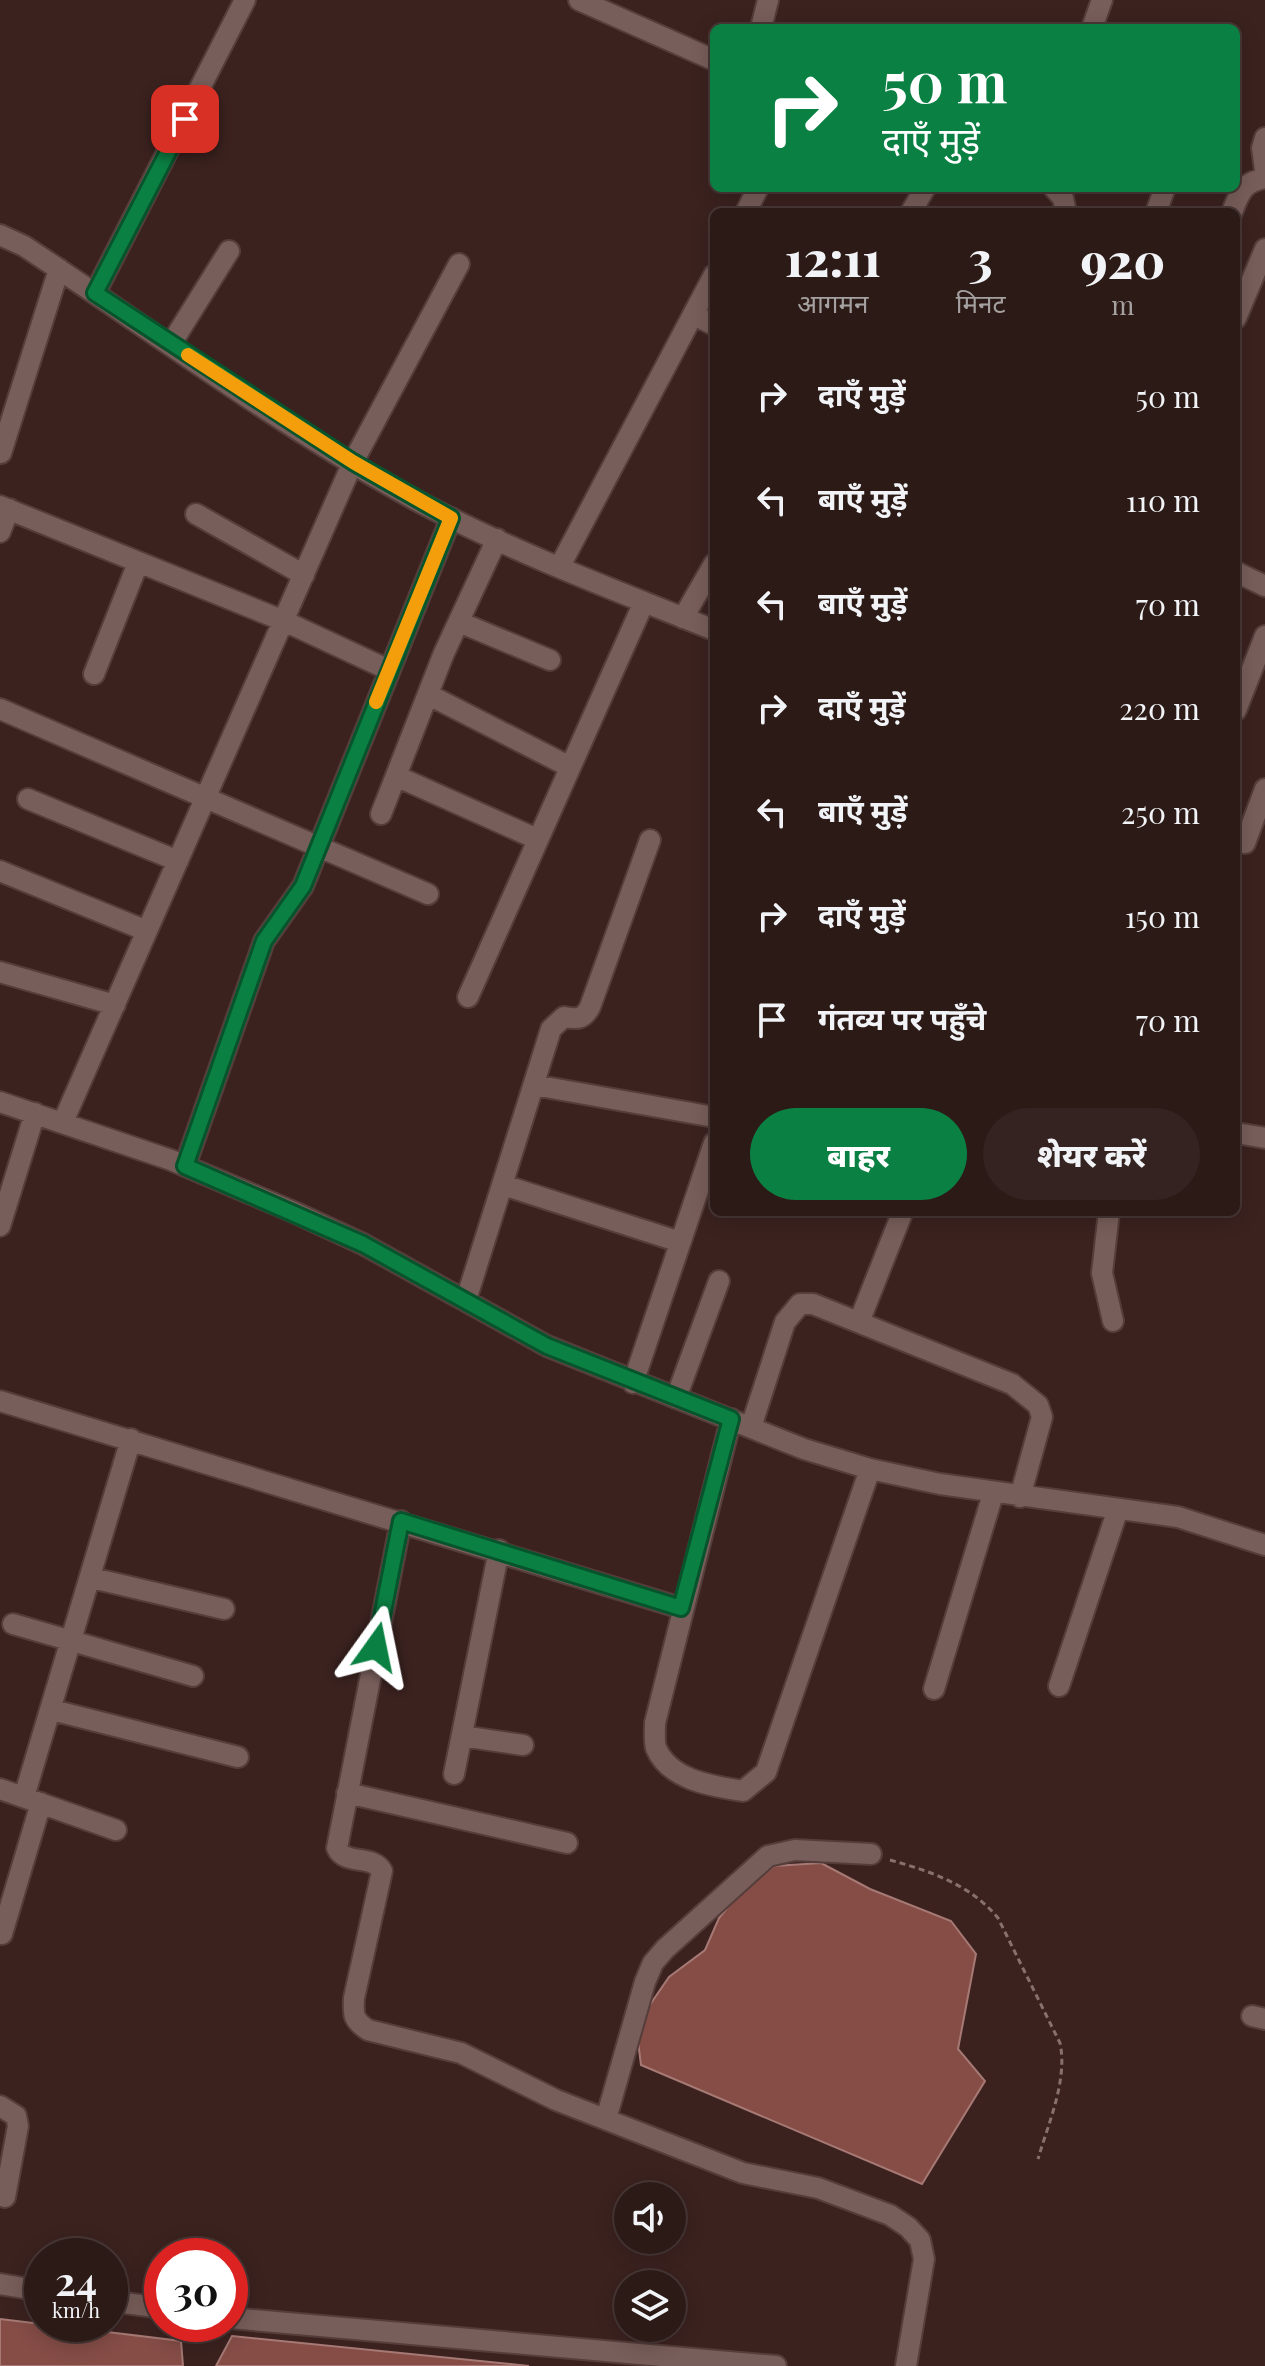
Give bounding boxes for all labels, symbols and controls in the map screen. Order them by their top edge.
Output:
text: 50 m [882,43,1008,118]
icon: right [750,56,854,160]
pin [151,85,219,153]
icon: arrive [163,97,207,141]
text: दाएँ मुड़ें [882,115,980,163]
text: 12:11 [785,225,881,289]
text: 3 [969,225,993,289]
text: 920 [1080,227,1165,291]
text: आगमन [797,285,868,320]
text: मिनट [956,285,1006,320]
text: m [1111,287,1134,322]
icon: right [750,374,794,418]
text: दाएँ मुड़ें [818,374,906,414]
text: 50 m [1135,376,1200,416]
icon: left [750,478,794,522]
text: बाएँ मुड़ें [818,478,907,518]
text: 110 m [1126,480,1200,520]
icon: left [750,582,794,626]
text: बाएँ मुड़ें [818,582,907,622]
text: 70 m [1136,584,1200,624]
icon: right [750,686,794,730]
text: दाएँ मुड़ें [818,686,906,726]
text: 220 m [1119,688,1200,728]
icon: left [750,790,794,834]
text: बाएँ मुड़ें [818,790,907,830]
text: 250 m [1121,792,1200,832]
icon: right [750,894,794,938]
text: दाएँ मुड़ें [818,894,906,934]
text: 150 m [1125,896,1200,936]
icon: arrive [750,998,794,1042]
text: गंतव्य पर पहुँचे [818,998,986,1038]
text: 70 m [1136,1000,1200,1040]
button: बाहर [750,1108,967,1200]
button: शेयर करें [983,1108,1200,1200]
position arrow [334,1605,418,1689]
map controls [614,2182,686,2342]
button: sound [614,2182,686,2254]
speed limit sign: 30 [144,2238,248,2342]
text: 24 [55,2253,97,2306]
button: layers [614,2270,686,2342]
text: km/h [52,2296,100,2323]

